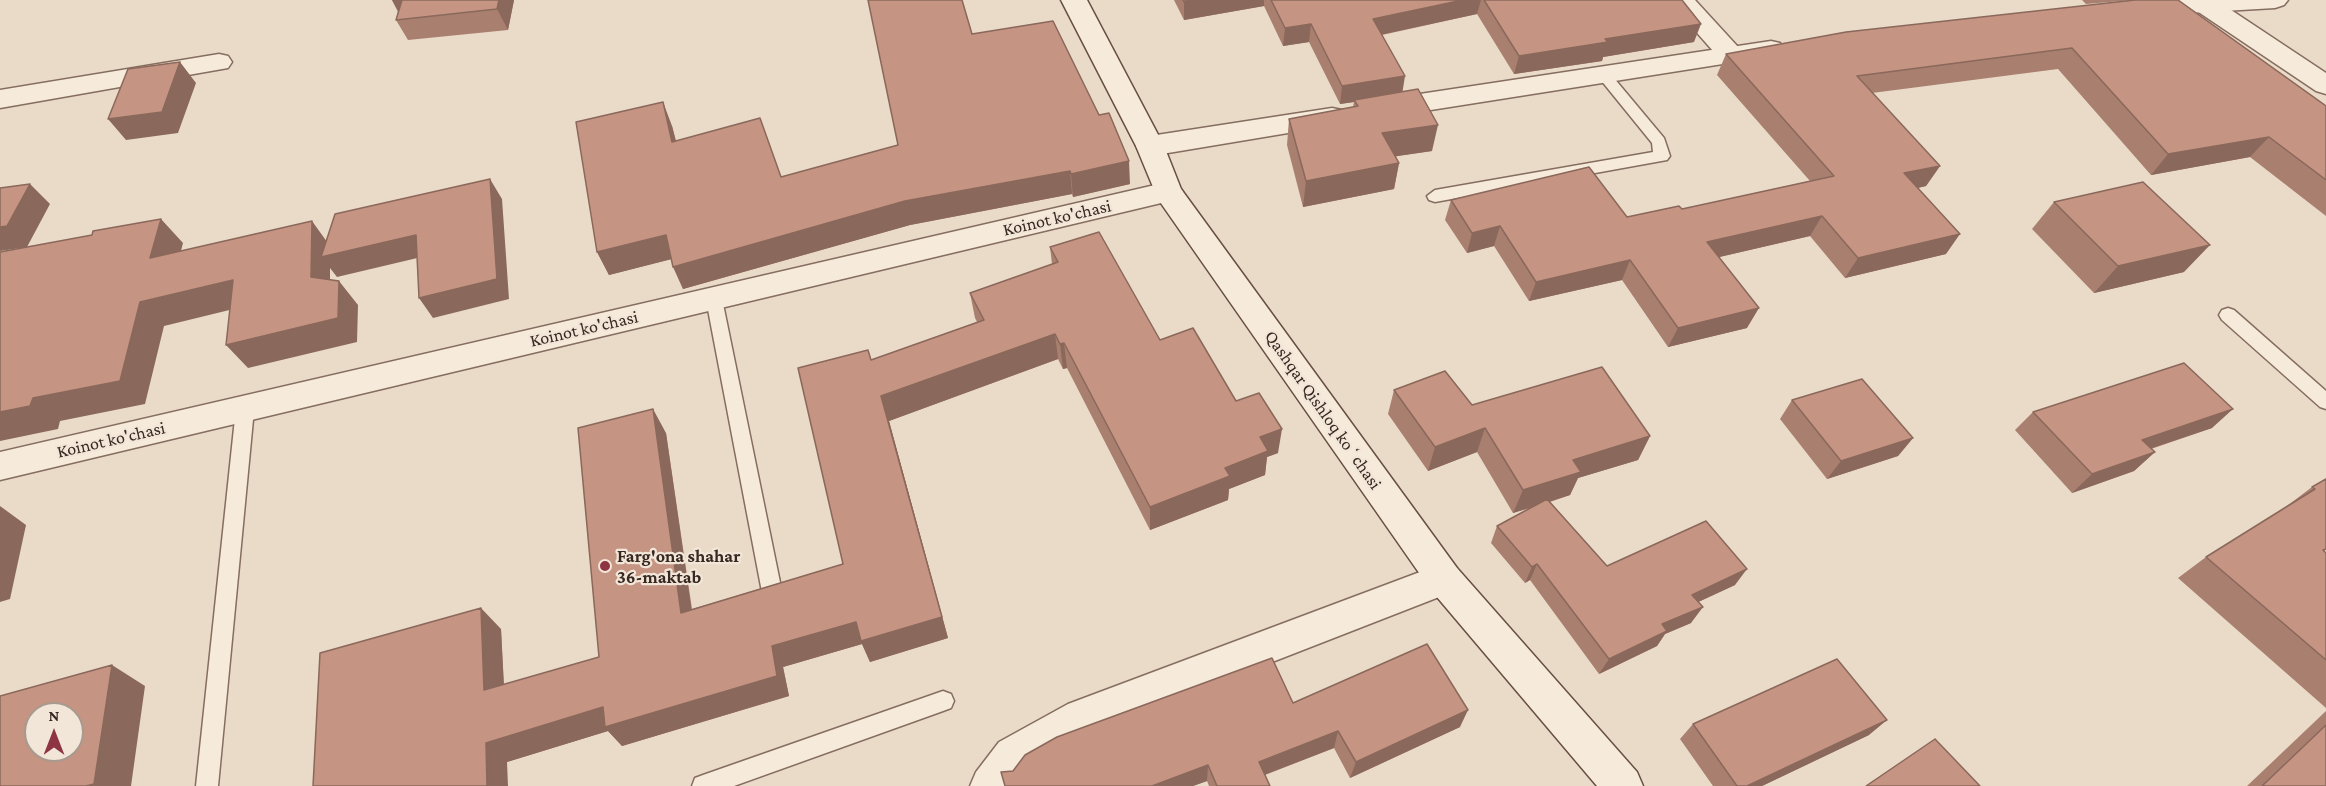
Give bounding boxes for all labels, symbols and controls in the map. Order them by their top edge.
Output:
street label: Koinot ko'chasi [1001,195,1113,241]
street label: Koinot ko'chasi [528,306,640,352]
street label: Qashqar Qishloq koʻchasi [1260,326,1386,494]
street label: Koinot ko'chasi [55,417,167,463]
place label: Farg'ona shahar 36-maktab [617,545,740,588]
marker: Farg'ona shahar 36-maktab [598,559,612,573]
north arrow [24,702,84,762]
text: N [49,707,59,724]

